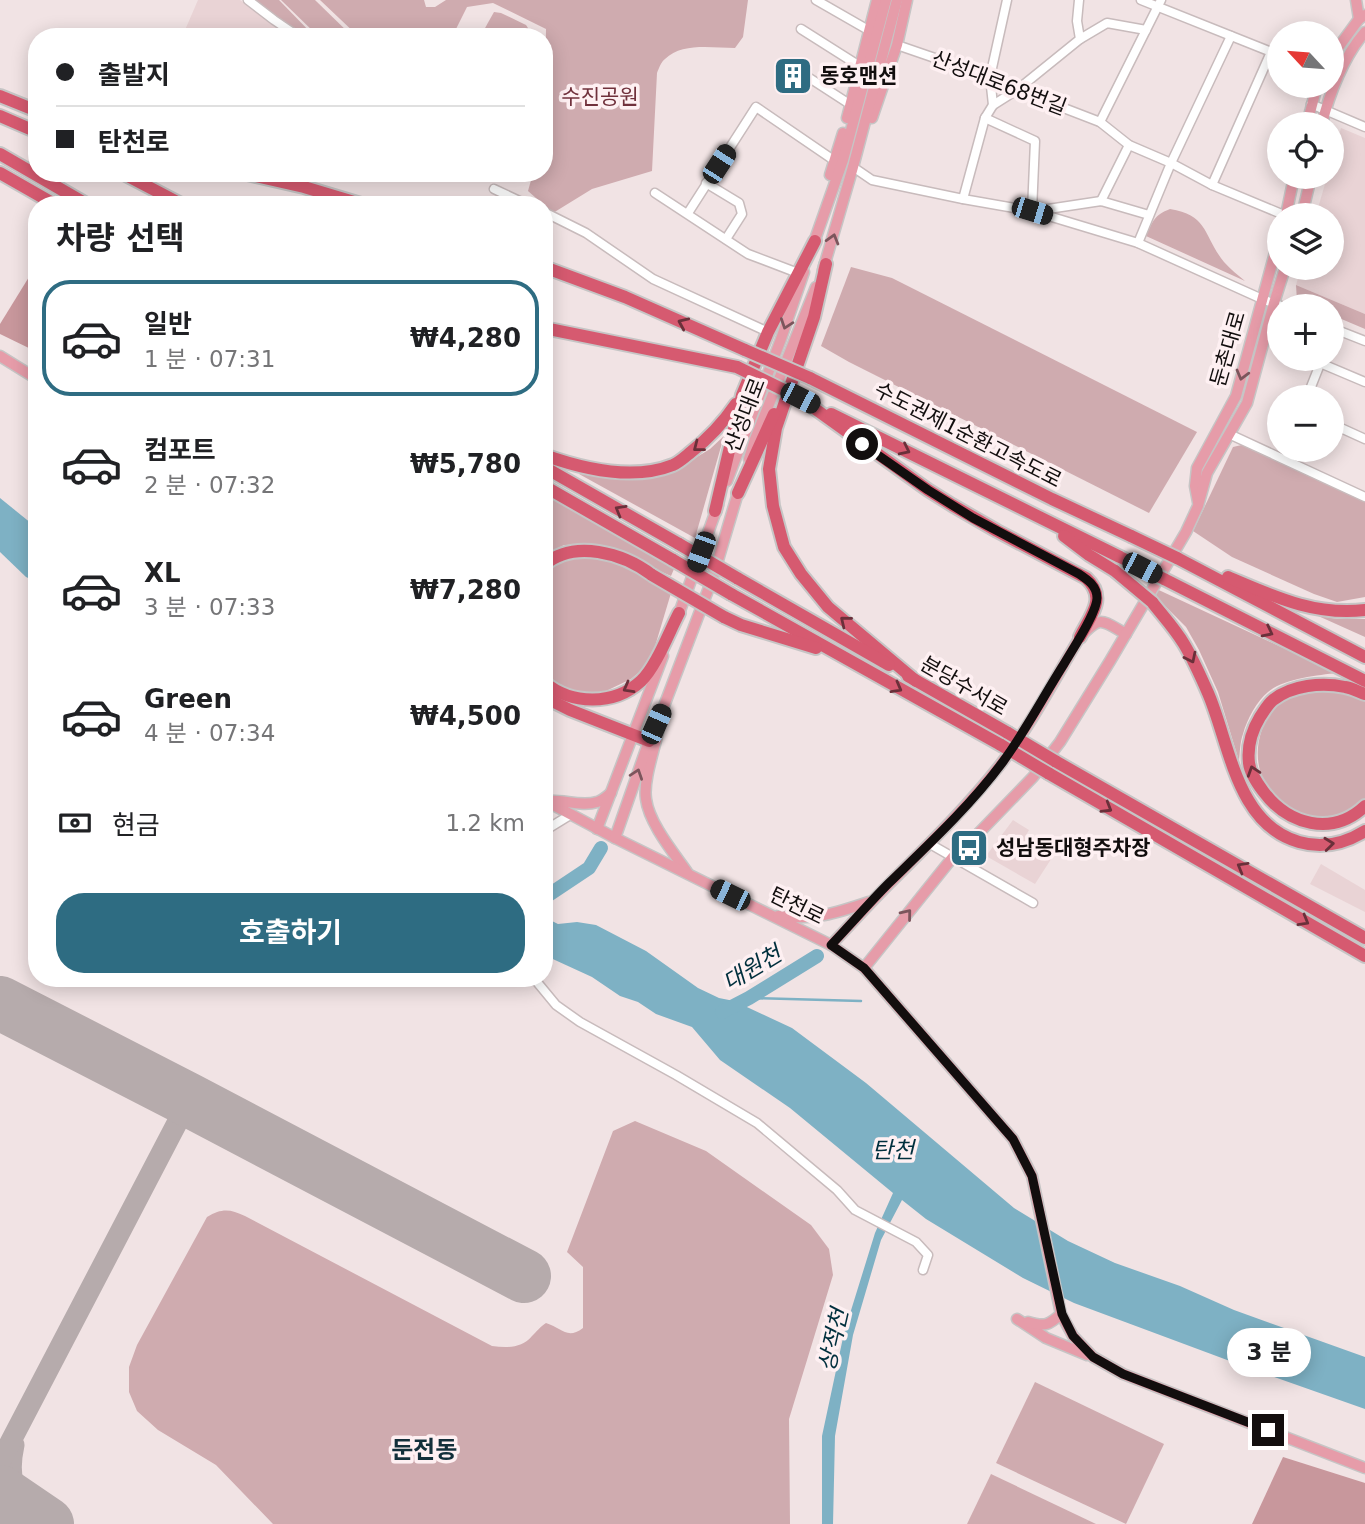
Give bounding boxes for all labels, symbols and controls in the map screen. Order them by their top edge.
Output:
north arrow [1267,21,1344,98]
map controls [1267,21,1344,462]
street label: 산성대로68번길 [928,46,1070,120]
building icon: 동호맨션 [772,55,814,97]
text: 출발지 [98,60,170,90]
place label: 동호맨션 [820,64,897,88]
park label: 수진공원 [561,85,639,109]
button: locate [1267,112,1344,189]
text: 탄천로 [98,127,170,157]
car [699,141,740,187]
car [1009,195,1056,227]
button: layers [1267,203,1344,280]
text: 차량 선택 [56,219,185,257]
one-way arrow [825,233,839,245]
button: + [1267,294,1344,371]
icon: car [60,307,123,370]
text: 일반 [144,309,192,339]
street label: 둔촌대로 [1206,309,1250,389]
one-way arrow [678,317,690,331]
one-way arrow [780,317,794,329]
text: ₩4,280 [410,323,521,353]
text: 1 분 · 07:31 [144,346,275,372]
one-way arrow [1236,369,1250,381]
street label: 산성대로 [720,375,770,455]
street label: 수도권제1순환고속도로 [871,377,1065,493]
car [777,379,824,417]
button: − [1267,385,1344,462]
route start [846,428,878,460]
icon: car [60,433,123,496]
text: 컴포트 [144,435,216,465]
one-way arrow [693,438,706,451]
one-way arrow [898,442,910,456]
text: ₩5,780 [410,449,521,479]
text: 2 분 · 07:32 [144,472,275,498]
one-way arrow [614,505,627,518]
car [684,529,719,575]
car [1119,549,1166,587]
text: XL [144,558,181,588]
icon: car [60,559,123,622]
text: ₩7,280 [410,575,521,605]
text: 3 분 · 07:33 [144,594,275,620]
one-way arrow [840,616,852,629]
one-way arrow [1261,624,1273,637]
street label: 분당수서로 [916,651,1012,721]
one-way arrow [1182,651,1196,663]
one-way arrow [623,680,635,693]
one-way arrow [890,680,902,693]
text: Green [144,684,232,714]
icon: car [60,685,123,748]
text: ₩4,500 [410,701,521,731]
car [638,701,675,747]
text: 4 분 · 07:34 [144,720,275,746]
one-way arrow [1246,765,1261,777]
one-way arrow [629,768,643,780]
one-way arrow [1100,800,1113,813]
icon: cash [56,804,94,842]
text: 현금 [112,810,160,840]
text: 1.2 km [445,810,525,836]
bus stop icon: 성남동대형주차장 [948,827,990,869]
place label: 성남동대형주차장 [996,836,1151,860]
one-way arrow [1323,837,1334,852]
one-way arrow [1237,863,1250,876]
car [707,876,754,914]
street label: 탄천로 [766,883,828,929]
button: 호출하기 [56,893,525,973]
one-way arrow [898,910,911,922]
one-way arrow [1297,913,1310,926]
water label: 대원천 [718,939,788,995]
water label: 탄천 [872,1137,917,1163]
water label: 상적천 [813,1303,853,1374]
callout: 3 분 [1226,1328,1310,1378]
text: 3 분 [1246,1339,1292,1365]
route end [1252,1414,1284,1446]
district label: 둔전동 [391,1436,457,1464]

